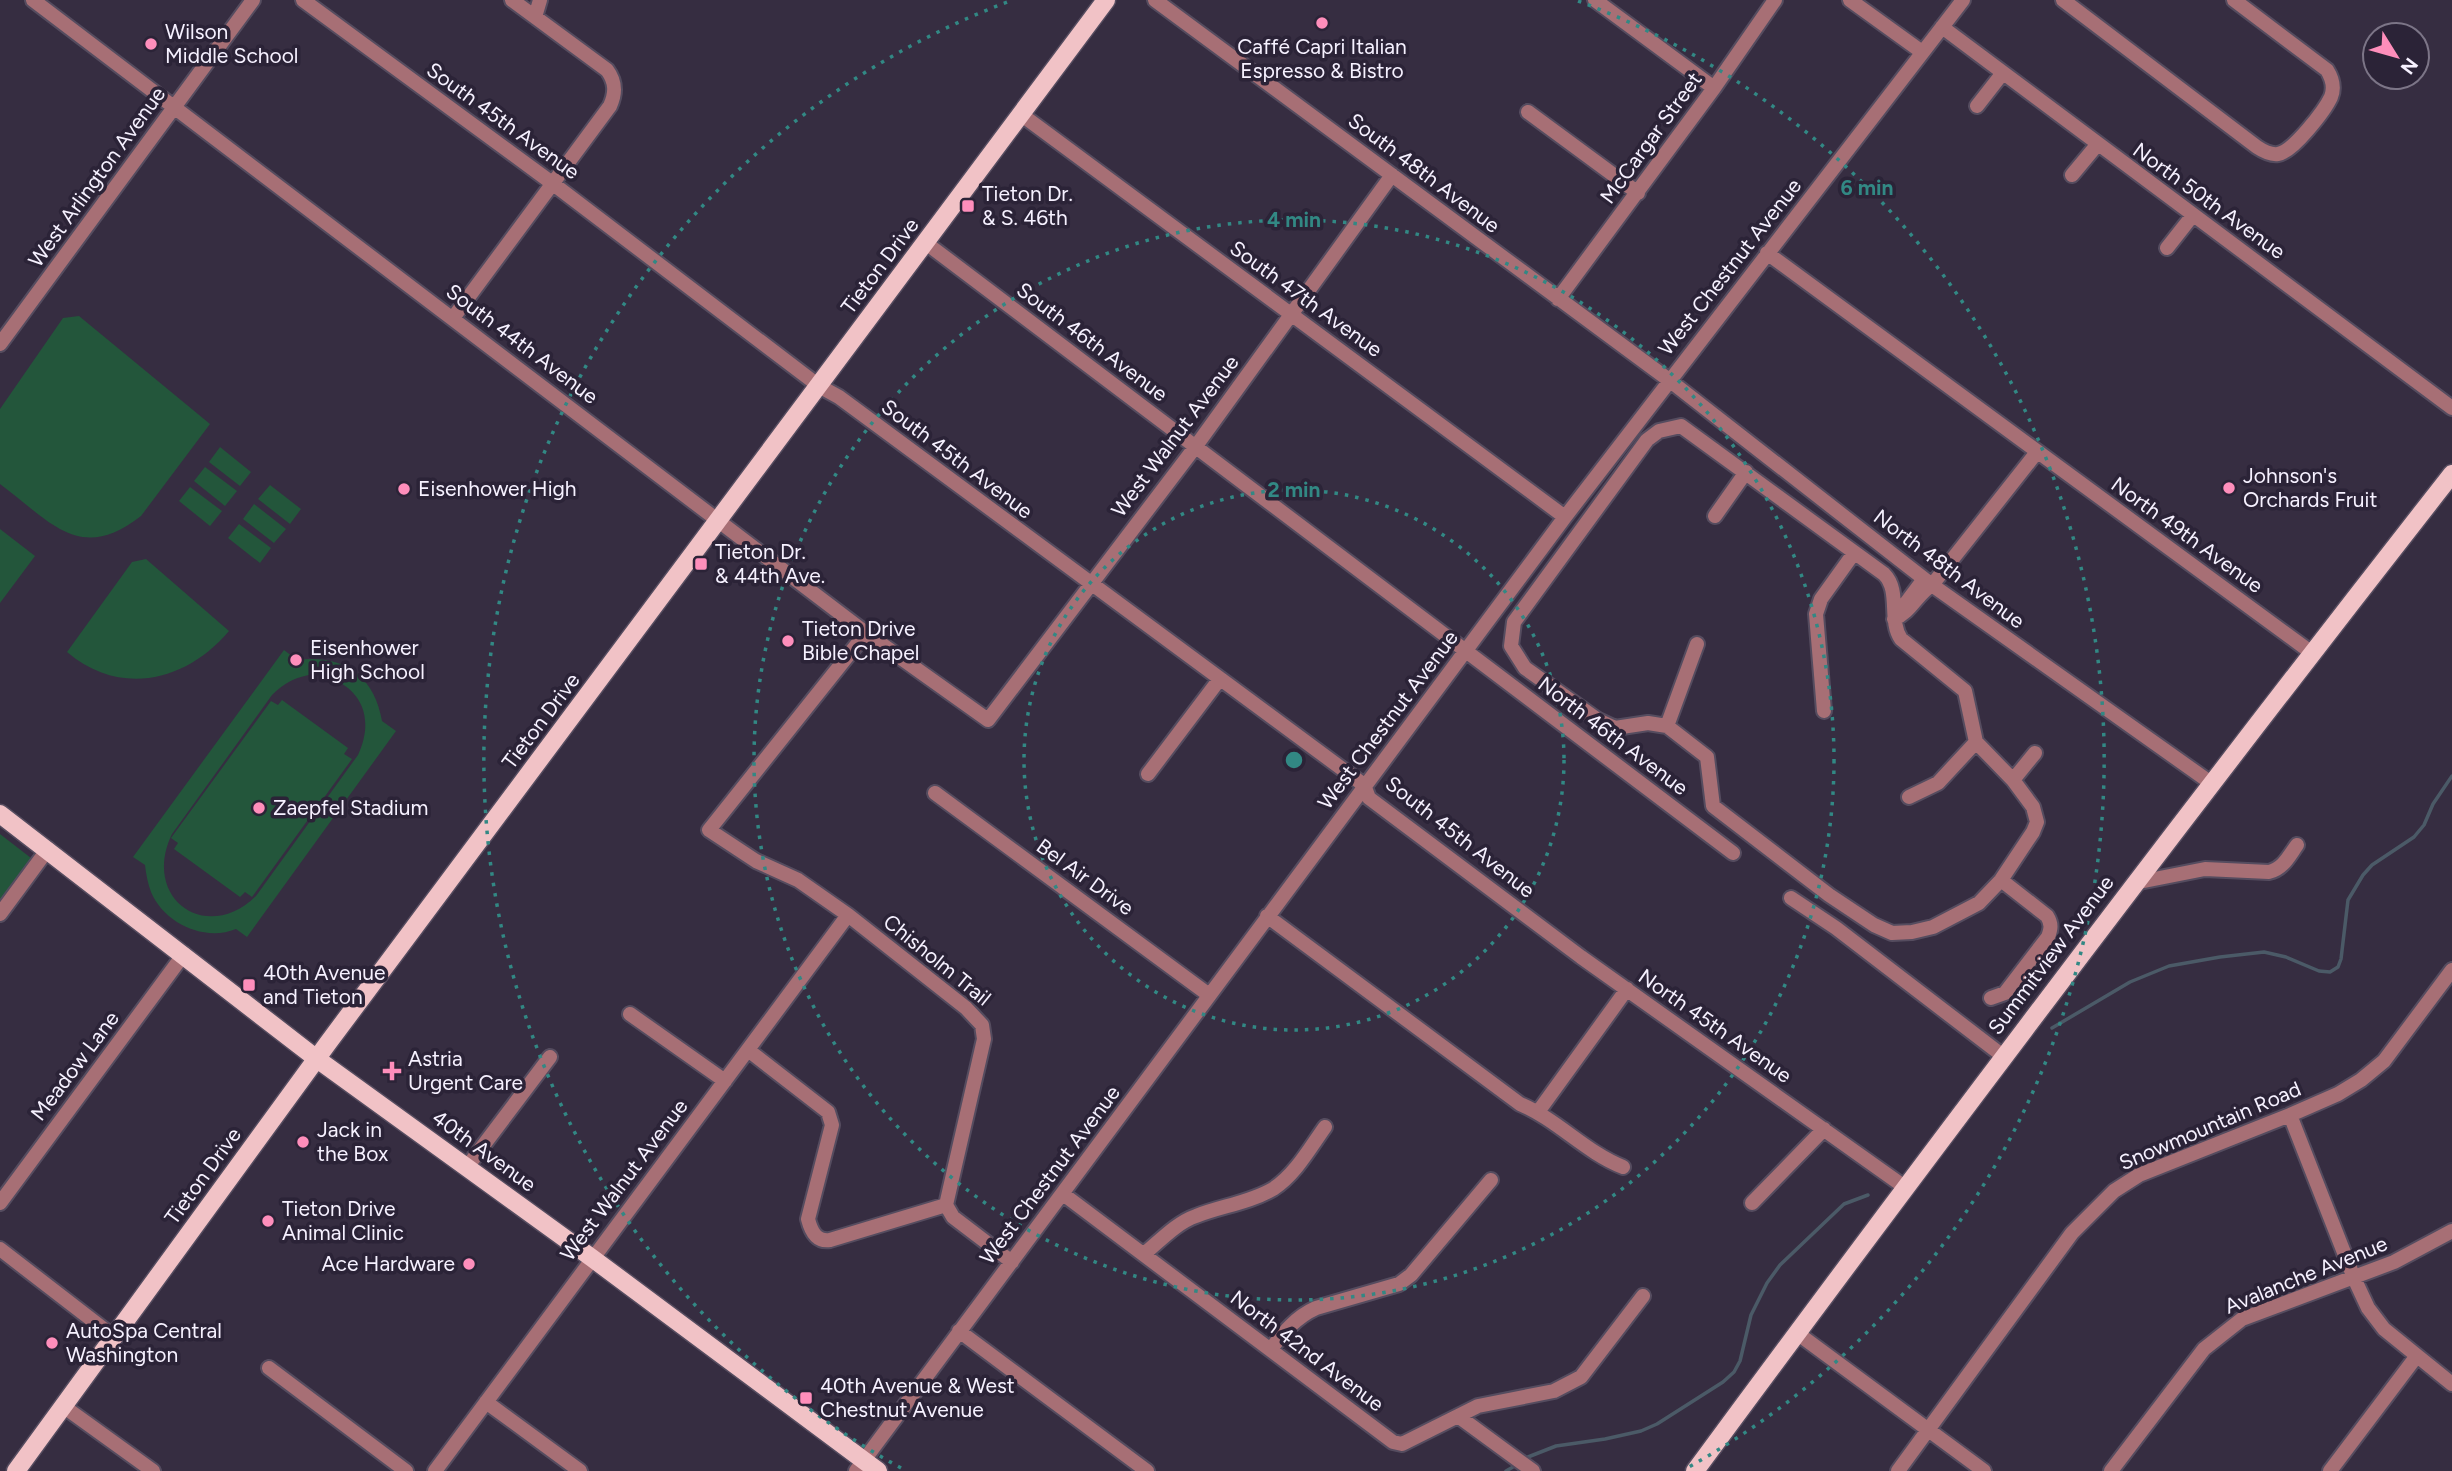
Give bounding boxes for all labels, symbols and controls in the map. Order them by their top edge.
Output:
marker: Caffé Capri Italian Espresso & Bistro [1314,15,1330,31]
place label: Wilson Middle School [165,19,298,68]
north arrow [2361,21,2431,91]
place label: Caffé Capri Italian Espresso & Bistro [1237,34,1407,83]
marker: Wilson Middle School [143,36,159,52]
text: N [2396,53,2423,79]
street label: South 45th Avenue [422,57,585,184]
street label: McCargar Street [1595,67,1707,208]
street label: West Arlington Avenue [23,82,170,272]
street label: South 48th Avenue [1344,107,1505,238]
street label: North 50th Avenue [2128,137,2290,264]
street label: West Chestnut Avenue [1653,173,1806,360]
text: 6 min [1841,175,1893,200]
place label: Tieton Dr. & S. 46th [982,181,1073,230]
marker: Tieton Dr. & S. 46th [960,198,976,214]
text: 4 min [1267,207,1321,232]
street label: Tieton Drive [835,213,924,319]
street label: South 47th Avenue [1225,235,1387,362]
street label: South 46th Avenue [1012,277,1173,406]
street label: South 44th Avenue [441,278,603,409]
street label: West Walnut Avenue [1106,350,1244,521]
street label: South 45th Avenue [877,394,1038,524]
place label: Johnson's Orchards Fruit [2243,463,2377,512]
street label: North 49th Avenue [2107,471,2268,598]
place label: Eisenhower High [418,476,577,501]
text: 2 min [1268,477,1320,502]
marker: Johnson's Orchards Fruit [2221,480,2237,496]
marker: Eisenhower High [396,481,412,497]
street label: North 48th Avenue [1869,504,2030,633]
place label: Tieton Dr. & 44th Ave. [715,539,825,588]
marker: Tieton Dr. & 44th Ave. [693,556,709,572]
place label: Tieton Drive Bible Chapel [802,616,919,665]
street label: West Chestnut Avenue [1312,625,1463,814]
marker: Tieton Drive Bible Chapel [780,633,796,649]
place label: Eisenhower High School [310,635,425,684]
marker: Eisenhower High School [288,652,304,668]
street label: Tieton Drive [496,668,585,774]
street label: North 46th Avenue [1533,671,1693,800]
centre of rings [1282,748,1306,772]
street label: South 45th Avenue [1381,771,1540,903]
place label: Zaepfel Stadium [273,795,428,820]
marker: Zaepfel Stadium [251,800,267,816]
street label: Bel Air Drive [1032,833,1139,920]
street label: Summitview Avenue [1983,870,2119,1039]
street label: Chisholm Trail [879,909,996,1011]
place label: 40th Avenue and Tieton [263,960,385,1009]
street label: North 45th Avenue [1634,963,1797,1088]
marker: 40th Avenue and Tieton [241,977,257,993]
street label: Meadow Lane [25,1006,124,1125]
place label: Astria Urgent Care [408,1046,523,1095]
marker: Astria Urgent Care [382,1061,402,1081]
street label: Snowmountain Road [2115,1076,2305,1175]
street label: West Chestnut Avenue [974,1080,1125,1269]
street label: West Walnut Avenue [555,1094,693,1265]
street label: 40th Avenue [427,1105,541,1197]
place label: Jack in the Box [317,1117,388,1166]
street label: Tieton Drive [159,1122,246,1229]
marker: Jack in the Box [295,1134,311,1150]
place label: Tieton Drive Animal Clinic [282,1196,404,1245]
marker: Tieton Drive Animal Clinic [260,1213,276,1229]
street label: Avalanche Avenue [2221,1231,2391,1319]
place label: Ace Hardware [322,1251,455,1276]
marker: Ace Hardware [461,1256,477,1272]
street label: North 42nd Avenue [1226,1285,1389,1416]
place label: AutoSpa Central Washington [66,1318,222,1367]
marker: AutoSpa Central Washington [44,1335,60,1351]
place label: 40th Avenue & West Chestnut Avenue [820,1373,1015,1422]
marker: 40th Avenue & West Chestnut Avenue [798,1390,814,1406]

